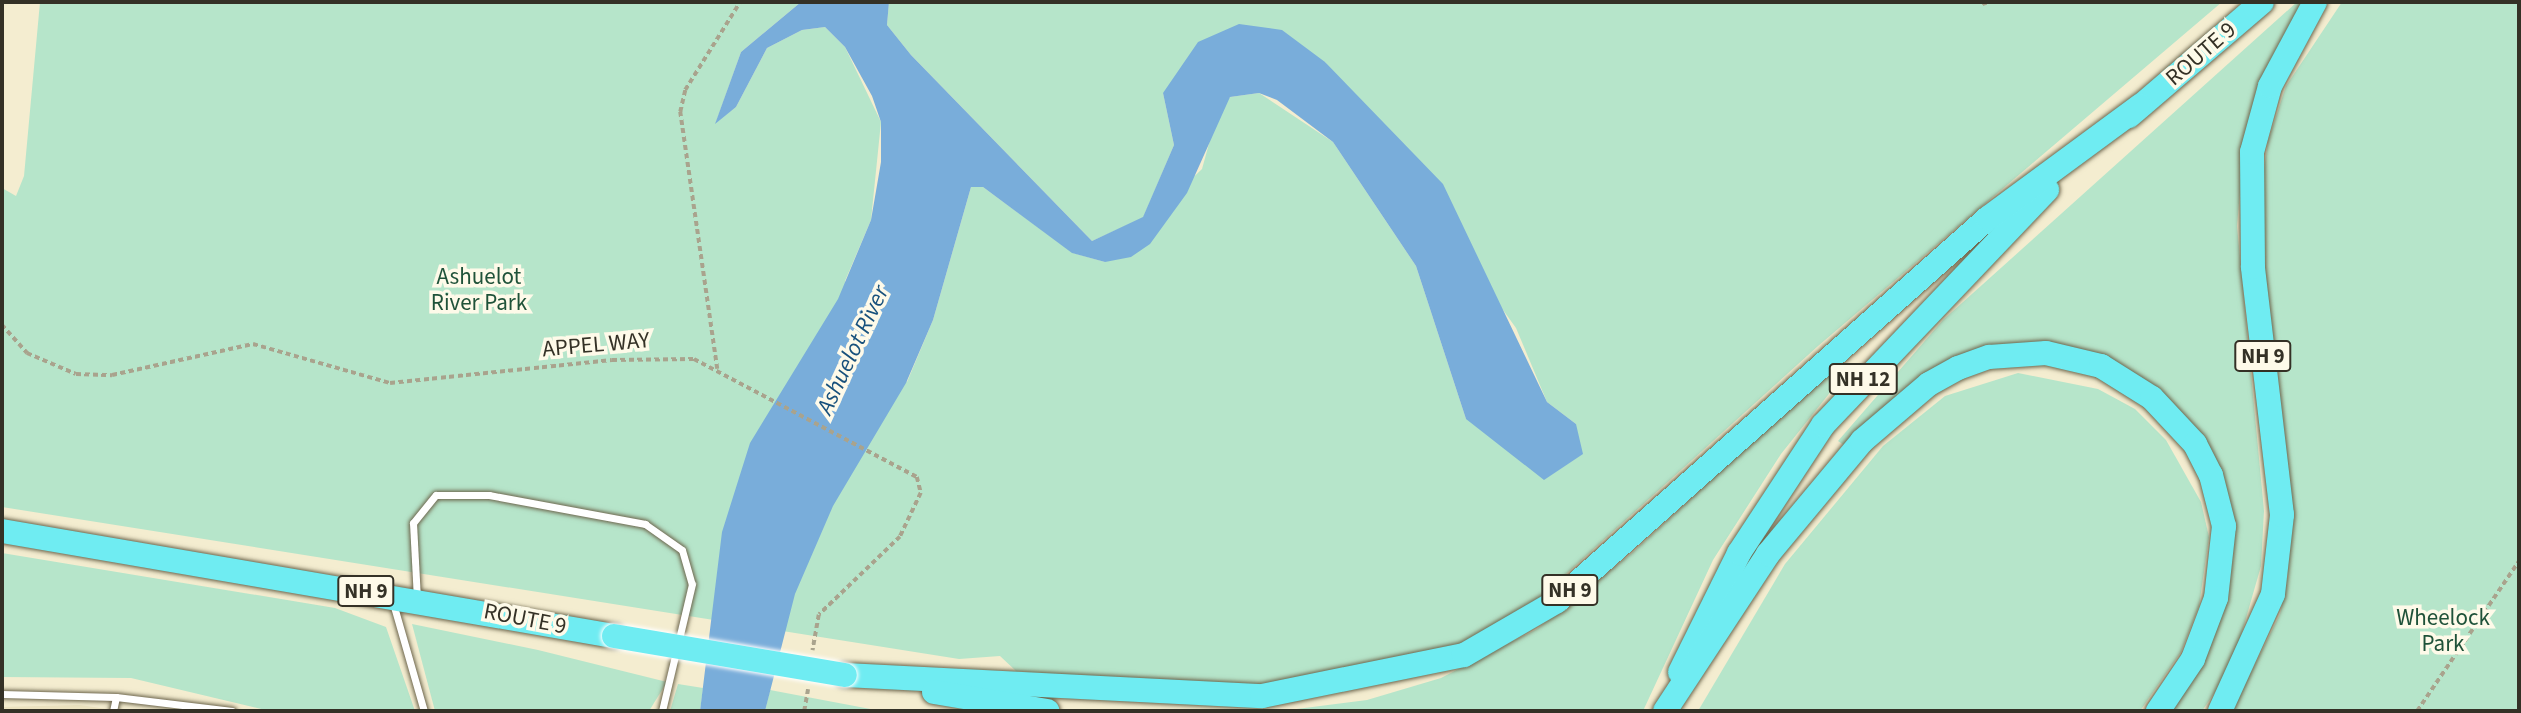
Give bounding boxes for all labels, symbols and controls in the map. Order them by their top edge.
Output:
street label: ROUTE 9 [2160,16,2242,92]
park label: Ashuelot River Park [431,263,527,317]
water label: Ashuelot River [811,281,895,419]
street label: APPEL WAY [541,327,651,363]
road number: NH 9 [2233,338,2293,374]
road number: NH 12 [1828,362,1898,396]
road number: NH 9 [1540,572,1600,608]
road number: NH 9 [336,574,396,608]
street label: ROUTE 9 [481,597,569,641]
park label: Wheelock Park [2396,604,2490,658]

